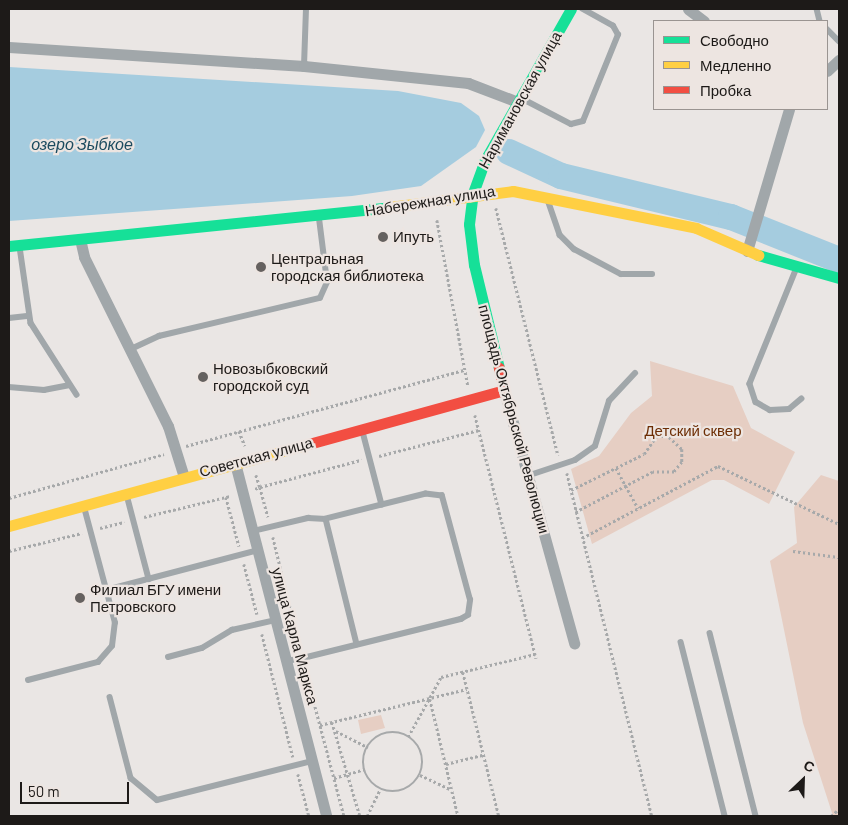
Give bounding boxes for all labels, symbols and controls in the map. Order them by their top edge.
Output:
legend [653,20,828,110]
street label: Наримановская улица [475,28,565,172]
text: Свободно [700,31,769,49]
text: Медленно [700,56,771,74]
text: Пробка [700,81,751,99]
water label: озеро Зыбкое [31,134,133,154]
street label: Набережная улица [364,182,496,220]
place label: Ипуть [393,228,434,246]
marker: Ипуть [377,231,389,243]
place label: Центральная городская библиотека [271,249,424,284]
marker: Центральная городская библиотека [255,261,267,273]
street label: площадь Октябрьской Революции [475,302,553,536]
place label: Новозыбковский городской суд [213,359,328,394]
marker: Новозыбковский городской суд [197,371,209,383]
park label: Детский сквер [644,422,742,440]
street label: Советская улица [197,433,315,481]
street label: улица Карла Маркса [268,565,322,707]
place label: Филиал БГУ имени Петровского [90,580,221,615]
marker: Филиал БГУ имени Петровского [74,592,86,604]
north arrow [778,755,828,805]
text: С [801,756,817,776]
scale bar [22,772,131,804]
text: 50 m [28,782,60,800]

